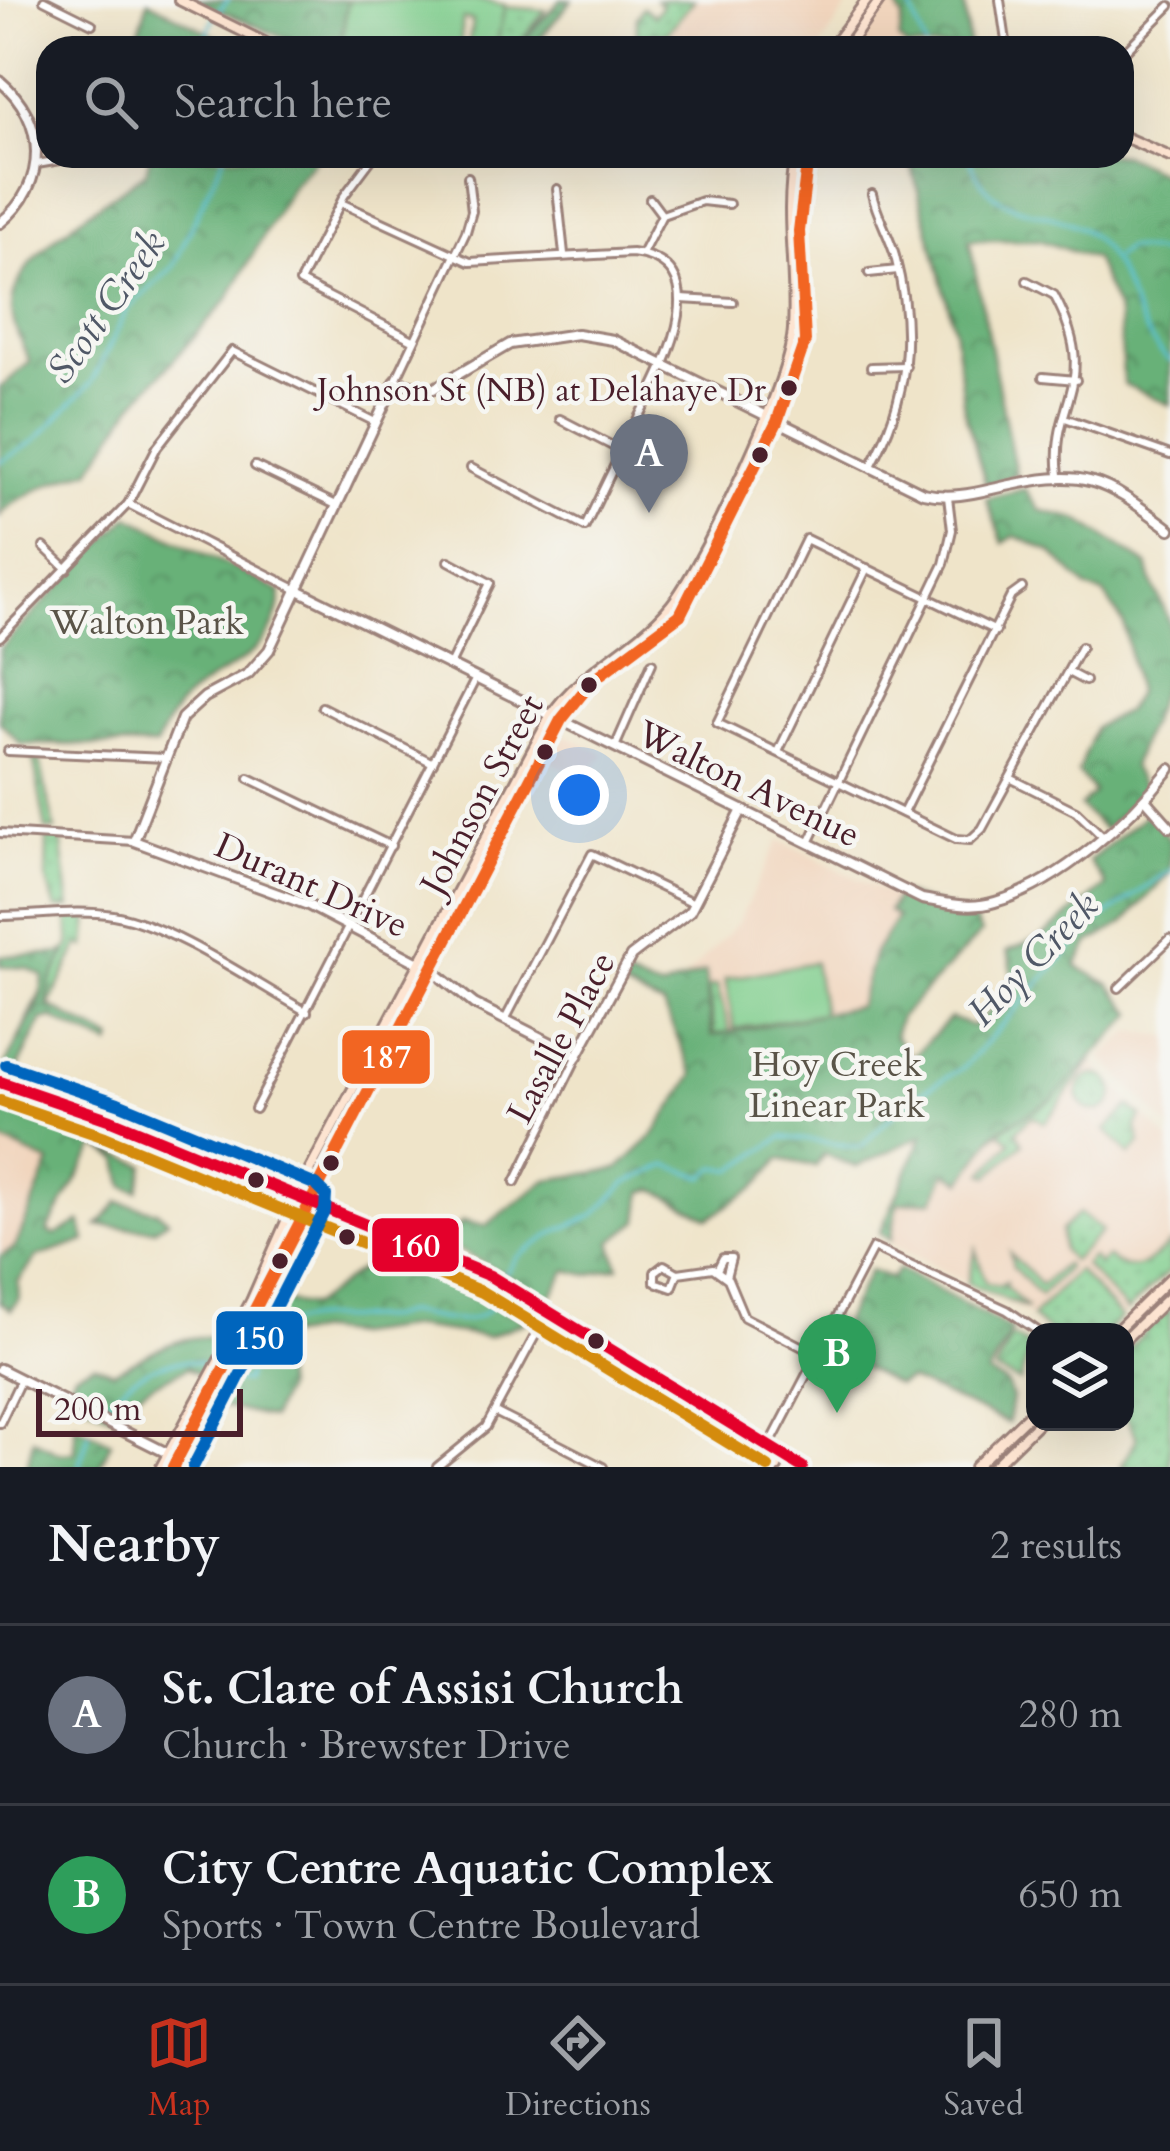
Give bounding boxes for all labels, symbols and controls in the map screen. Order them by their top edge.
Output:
search box [36,36,1134,168]
icon: search [78,69,144,135]
text: Search here [174,72,392,133]
water label: Scott Creek [34,220,178,394]
place label: Johnson St (NB) at Delahaye Dr [312,368,767,413]
marker: Johnson St (NB) at Delahaye Dr [778,377,800,399]
pin: A [610,414,688,513]
unlabelled marker [749,444,771,466]
park label: Walton Park [49,598,245,647]
unlabelled marker [578,674,600,696]
street label: Johnson Street [407,686,556,908]
street label: Walton Avenue [628,709,868,859]
unlabelled marker [534,741,556,763]
your location [549,765,609,825]
street label: Durant Drive [207,821,416,950]
water label: Hoy Creek [956,880,1110,1038]
street label: Lasalle Place [496,943,627,1132]
line badge: 187 [340,1028,432,1086]
text: 187 [361,1035,411,1080]
park label: Hoy Creek Linear Park [749,1040,926,1130]
unlabelled marker [320,1152,342,1174]
unlabelled marker [245,1169,267,1191]
line badge: 160 [370,1216,461,1274]
text: 160 [390,1224,440,1269]
unlabelled marker [336,1226,358,1248]
unlabelled marker [269,1250,291,1272]
line badge: 150 [214,1309,305,1367]
pin: B [798,1314,876,1413]
text: 150 [234,1316,284,1361]
map controls [1026,1323,1134,1431]
button: layers [1026,1323,1134,1431]
unlabelled marker [585,1330,607,1352]
scale bar [36,1383,243,1436]
text: 200 m [54,1387,141,1432]
text: Nearby [48,1510,220,1580]
text: 2 results [990,1519,1122,1572]
text: St. Clare of Assisi Church [162,1658,683,1719]
text: A [72,1688,102,1741]
text: 280 m [1019,1688,1122,1741]
text: Church · Brewster Drive [162,1719,571,1772]
text: City Centre Aquatic Complex [162,1838,774,1899]
text: B [73,1868,101,1921]
text: 650 m [1019,1868,1122,1921]
text: Sports · Town Centre Boulevard [162,1899,700,1952]
tab: Map [146,2010,212,2127]
tab: Directions [505,2010,651,2127]
tab: Saved [944,2010,1024,2127]

